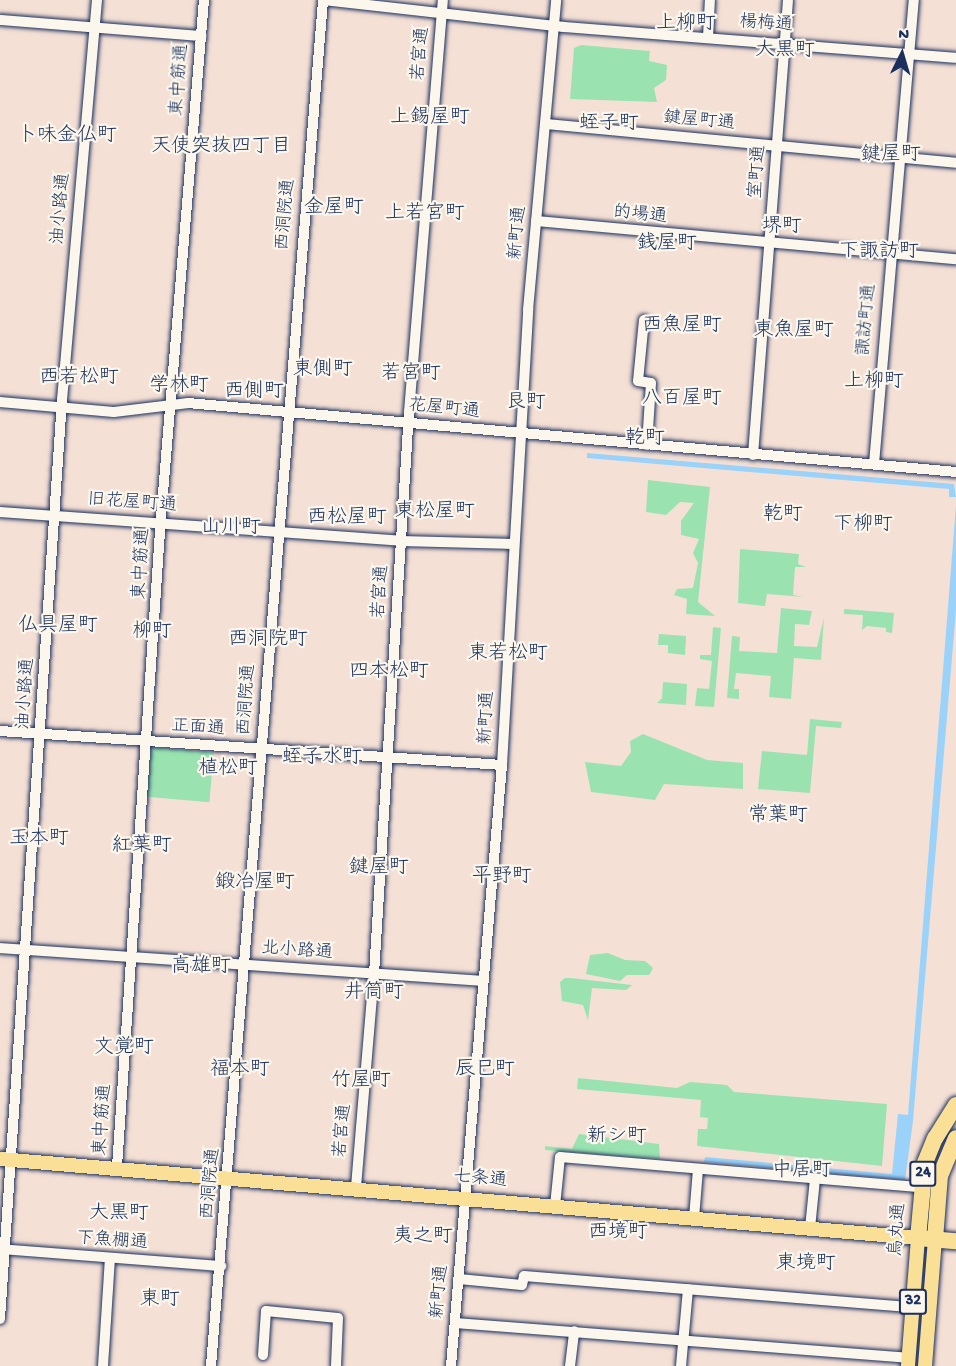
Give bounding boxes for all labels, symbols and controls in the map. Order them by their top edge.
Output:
district label: 上柳町 [656,12,716,36]
street label: 楊梅通 [738,12,794,38]
north arrow [872,24,932,84]
street label: 若宮通 [409,26,435,82]
text: N [898,26,910,45]
district label: 大黒町 [755,39,815,63]
street label: 東中筋通 [168,43,194,117]
district label: 上錫屋町 [390,106,470,130]
street label: 鍵屋町通 [662,108,736,136]
district label: 蛭子町 [579,112,639,136]
district label: 卜味金仏町 [17,124,117,148]
district label: 天使突抜四丁目 [151,135,291,159]
district label: 鍵屋町 [861,143,921,167]
street label: 室町通 [746,144,772,200]
street label: 油小路通 [48,172,76,246]
street label: 西洞院通 [273,178,301,252]
district label: 金屋町 [304,196,364,220]
district label: 上若宮町 [385,202,465,226]
street label: 的場通 [612,202,668,230]
street label: 新町通 [506,205,532,261]
district label: 堺町 [762,215,802,239]
district label: 銭屋町 [637,232,697,256]
district label: 下諏訪町 [839,240,919,264]
street label: 諏訪町通 [854,283,882,357]
district label: 西魚屋町 [642,314,722,338]
district label: 東魚屋町 [754,319,834,343]
district label: 東側町 [293,358,353,382]
district label: 若宮町 [381,362,441,386]
district label: 西若松町 [39,366,119,390]
district label: 上柳町 [844,370,904,394]
district label: 学林町 [149,374,209,398]
district label: 西側町 [224,380,284,404]
district label: 八百屋町 [642,387,722,411]
district label: 艮町 [506,391,546,415]
street label: 花屋町通 [407,395,481,425]
district label: 乾町 [625,427,665,451]
street label: 旧花屋町通 [86,490,178,518]
district label: 東松屋町 [395,500,475,524]
district label: 乾町 [763,503,803,527]
district label: 西松屋町 [307,506,387,530]
district label: 下柳町 [833,513,893,537]
district label: 山川町 [201,516,261,540]
street label: 東中筋通 [130,527,156,601]
street label: 若宮通 [369,564,395,620]
district label: 仏具屋町 [18,614,98,638]
district label: 柳町 [132,620,172,644]
district label: 西洞院町 [228,628,308,652]
district label: 東若松町 [468,642,548,666]
street label: 油小路通 [14,657,40,731]
district label: 四本松町 [349,660,429,684]
street label: 西洞院通 [235,663,261,737]
street label: 新町通 [476,690,500,746]
street label: 正面通 [170,716,226,742]
district label: 蛭子水町 [282,746,362,770]
district label: 植松町 [198,757,258,781]
district label: 常葉町 [748,804,808,828]
district label: 玉本町 [9,827,69,851]
district label: 紅葉町 [112,834,172,858]
district label: 鍵屋町 [349,856,409,880]
district label: 平野町 [472,865,532,889]
district label: 鍛冶屋町 [215,871,295,895]
street label: 北小路通 [260,939,334,965]
district label: 高雄町 [171,955,231,979]
district label: 井筒町 [344,981,404,1005]
district label: 文覚町 [94,1036,154,1060]
district label: 福本町 [210,1058,270,1082]
district label: 辰巳町 [455,1058,515,1082]
district label: 竹屋町 [331,1069,391,1093]
street label: 東中筋通 [91,1083,117,1157]
street label: 若宮通 [331,1103,357,1159]
district label: 新シ町 [587,1125,647,1149]
street label: 西洞院通 [198,1147,226,1221]
district label: 中居町 [772,1159,832,1183]
road number: 24 [908,1161,938,1187]
street label: 七条通 [452,1167,508,1193]
district label: 大黒町 [89,1202,149,1226]
street label: 烏丸通 [886,1202,912,1258]
district label: 西境町 [588,1221,648,1245]
district label: 夷之町 [393,1225,453,1249]
street label: 下魚棚通 [75,1229,149,1255]
district label: 東境町 [776,1252,836,1276]
street label: 新町通 [428,1264,454,1320]
district label: 東町 [140,1288,180,1312]
road number: 32 [898,1289,928,1315]

